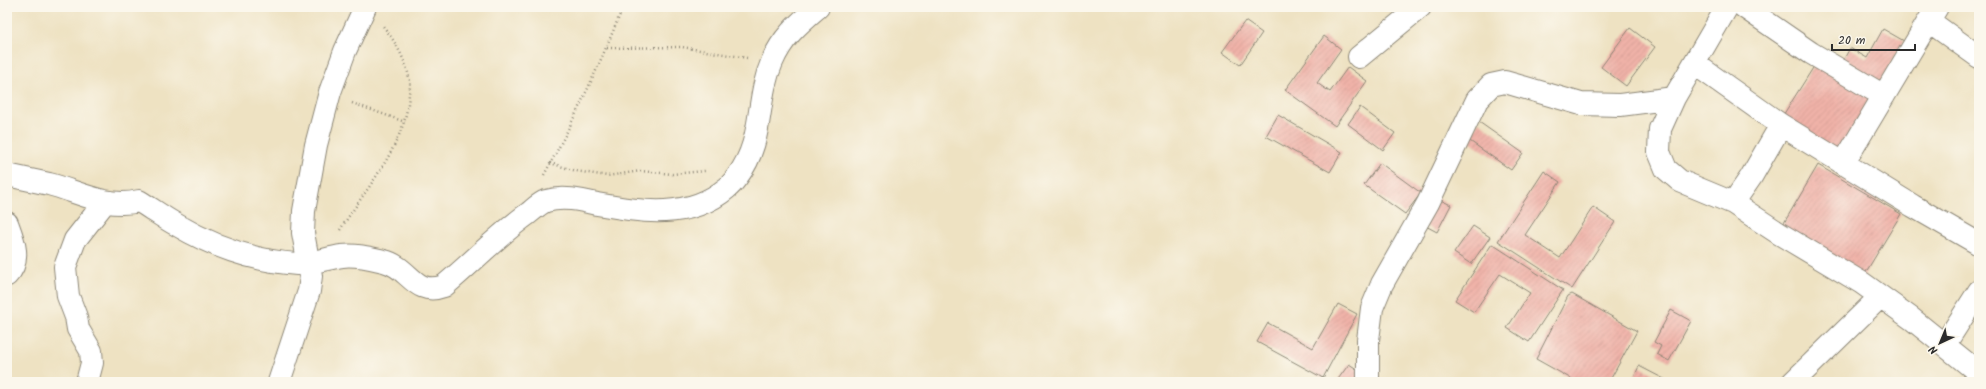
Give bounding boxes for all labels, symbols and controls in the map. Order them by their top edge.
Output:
scale bar [1832,26,1915,52]
text: 20 m [1838,31,1866,50]
north arrow [1920,323,1960,363]
text: N [1925,341,1943,358]

